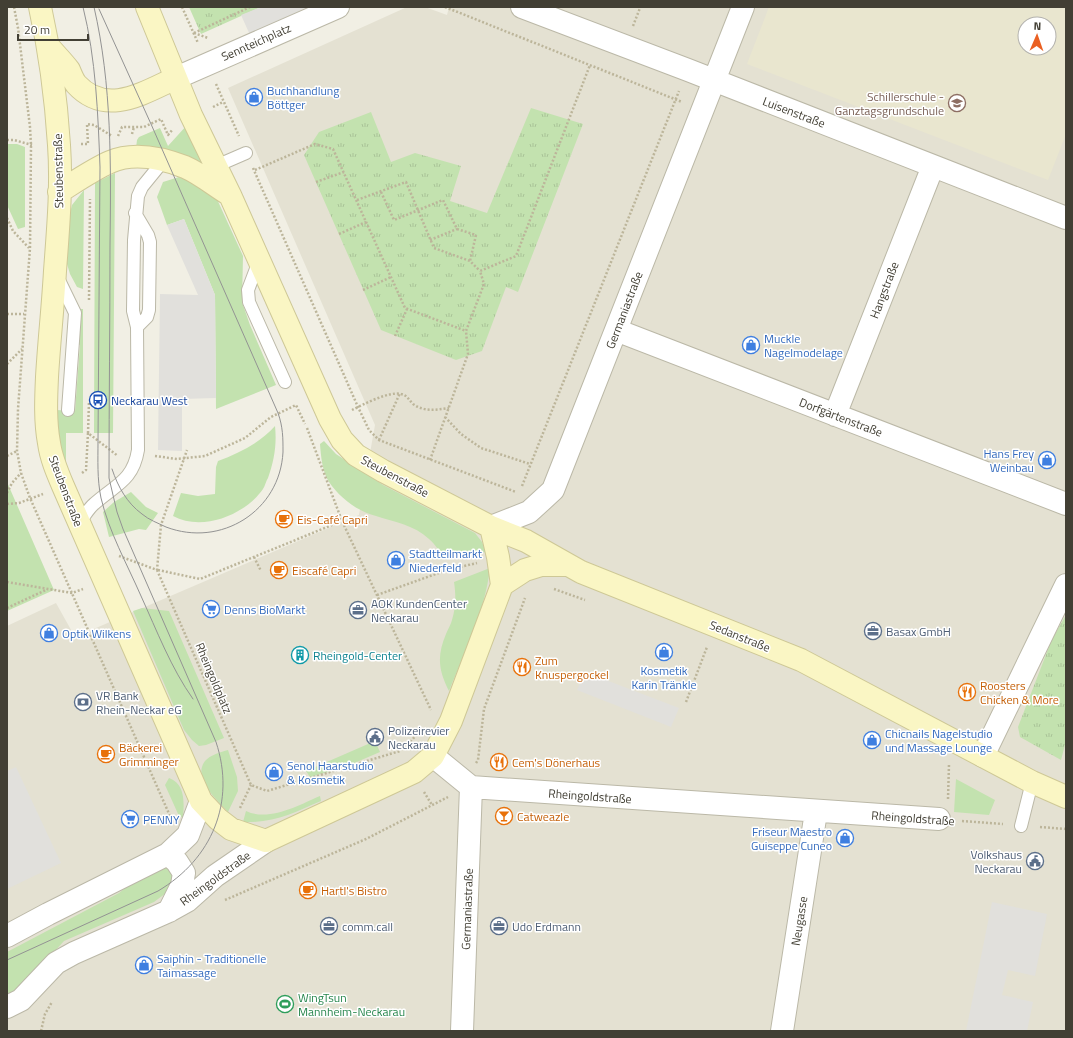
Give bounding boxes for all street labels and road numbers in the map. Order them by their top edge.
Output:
street label: Sennteichplatz [218,18,294,66]
street label: Luisenstraße [760,91,828,133]
street label: Steubenstraße [48,133,68,209]
street label: Hangstraße [864,259,904,321]
street label: Germaniastraße [601,268,647,352]
street label: Dorfgärtenstraße [796,392,886,442]
street label: Steubenstraße [358,450,432,502]
street label: Steubenstraße [44,453,88,529]
street label: Sedanstraße [707,615,773,657]
street label: Rheingoldplatz [191,640,237,716]
street label: Rheingoldstraße [548,784,632,808]
street label: Rheingoldstraße [871,806,955,830]
street label: Rheingoldstraße [176,846,254,910]
street label: Germaniastraße [456,868,478,950]
street label: Neugasse [786,895,812,947]

